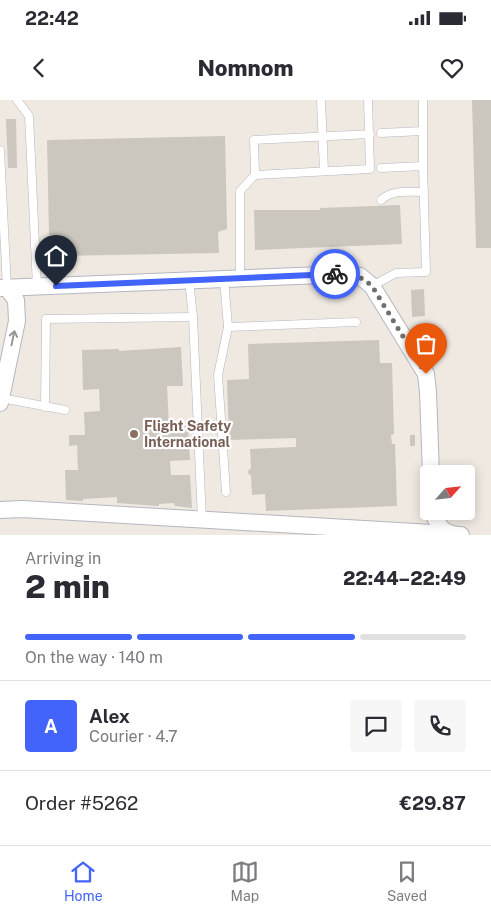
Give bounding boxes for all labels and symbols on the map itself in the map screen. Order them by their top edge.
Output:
pin [35,235,77,286]
courier [310,249,360,299]
pin [405,323,447,374]
one-way arrow [9,331,19,347]
place label: Flight Safety International [144,418,231,450]
marker: Flight Safety International [128,428,140,440]
north arrow [420,465,475,520]

